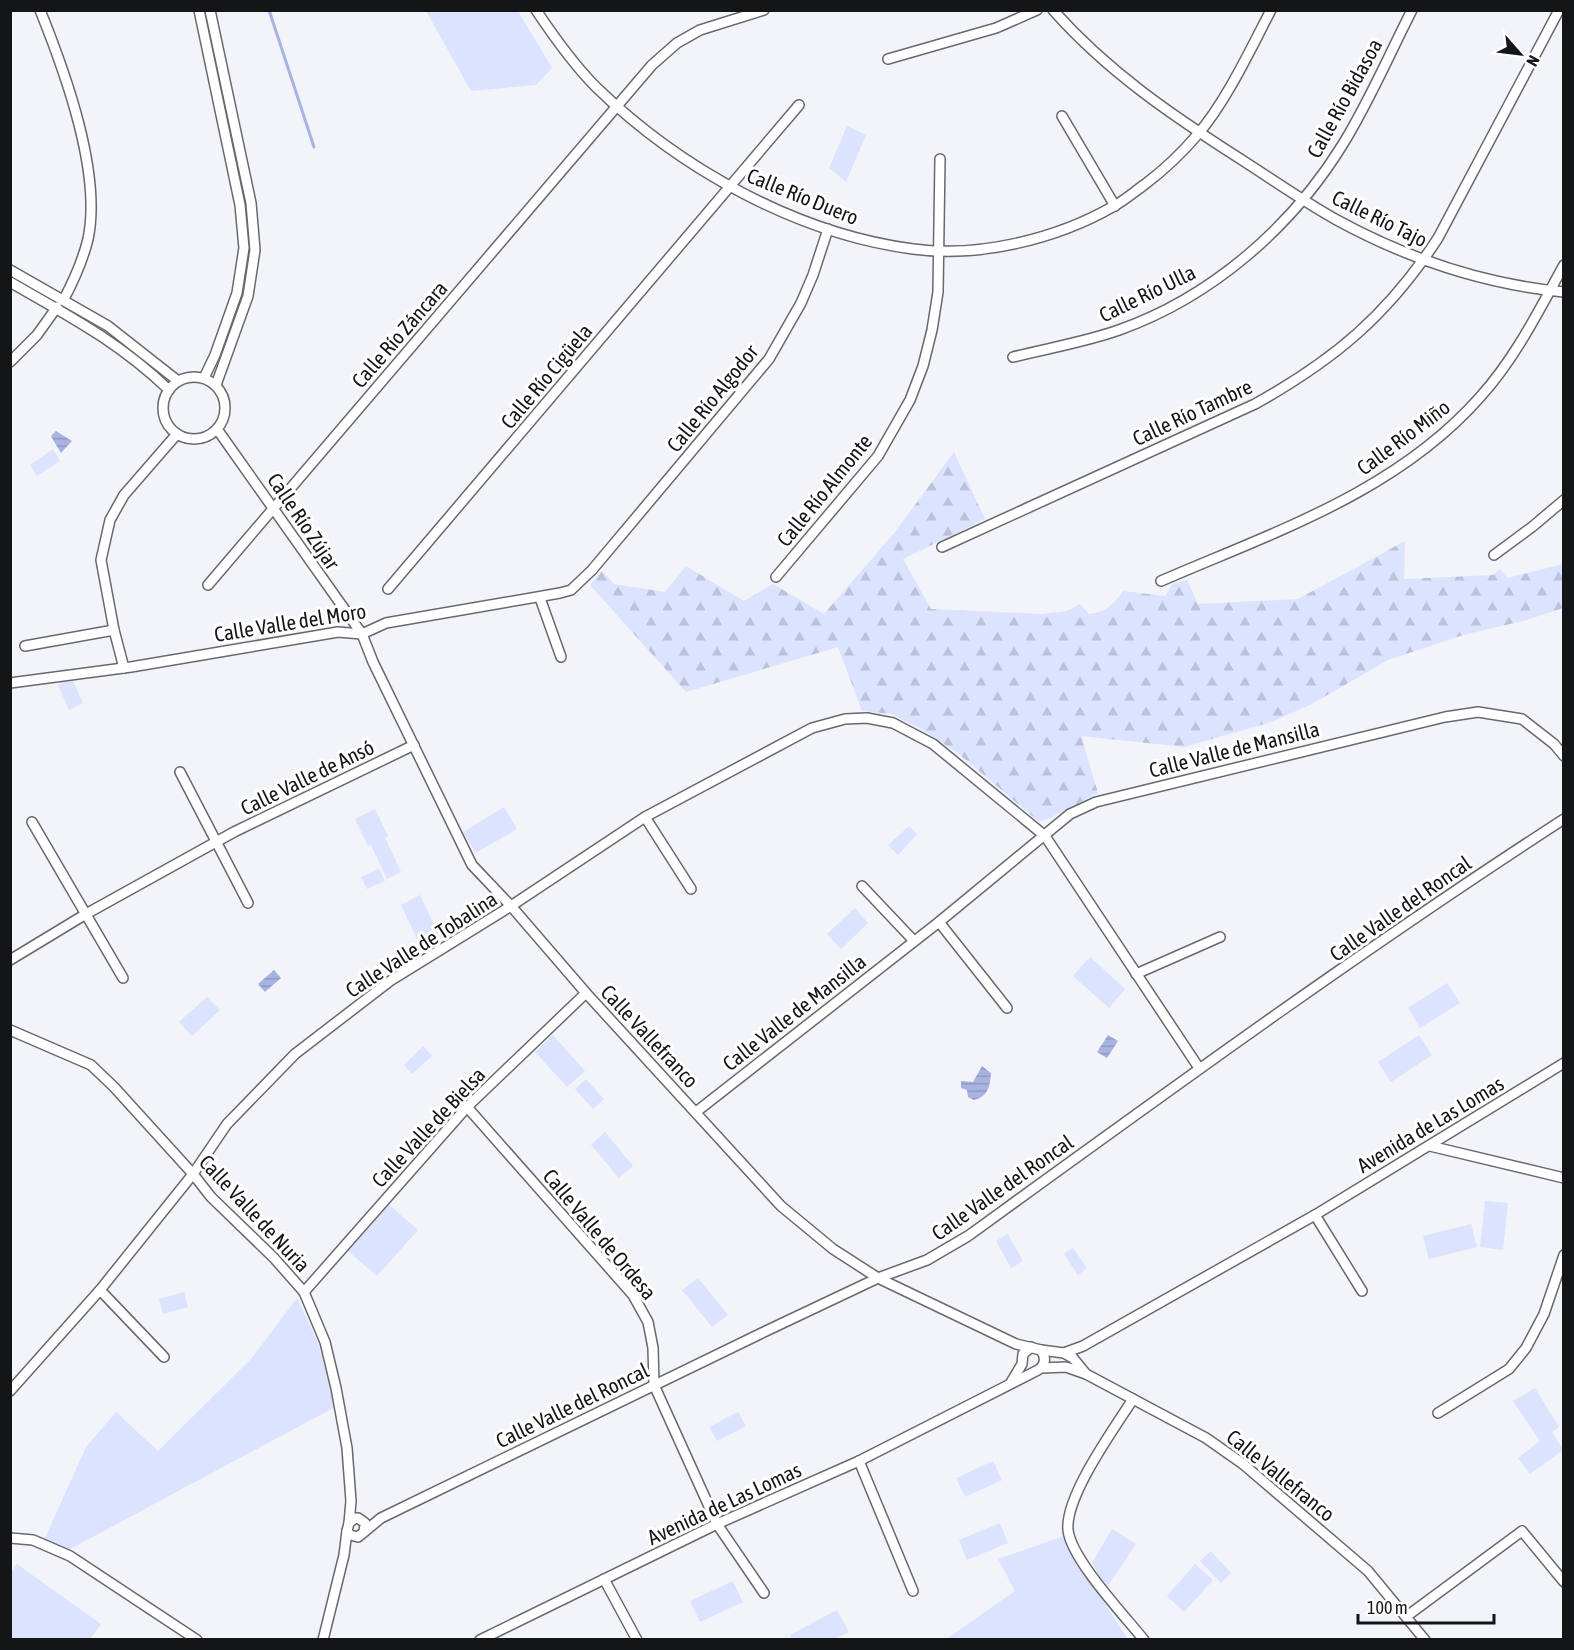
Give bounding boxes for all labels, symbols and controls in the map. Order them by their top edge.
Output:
north arrow [1490,24,1550,84]
street label: Calle Río Bidasoa [1301,34,1387,162]
text: N [1523,53,1543,69]
street label: Calle Río Duero [744,163,862,229]
street label: Calle Río Tajo [1329,185,1431,251]
street label: Calle Río Ulla [1095,259,1199,327]
street label: Calle Río Záncara [346,276,452,392]
street label: Calle Río Cigüela [495,319,597,433]
street label: Calle Río Algodor [662,339,763,456]
street label: Calle Río Tambre [1128,374,1256,450]
street label: Calle Río Miño [1352,394,1454,480]
street label: Calle Río Almonte [772,429,876,551]
street label: Calle Río Zújar [263,468,345,574]
street label: Calle Valle del Moro [212,598,368,646]
street label: Calle Valle de Mansilla [1146,716,1322,782]
street label: Calle Valle de Ansó [236,734,378,820]
street label: Calle Valle del Roncal [1325,850,1476,966]
street label: Calle Valle de Tobalina [341,886,501,1002]
street label: Calle Valle de Mansilla [718,949,870,1075]
street label: Calle Vallefranco [596,980,704,1092]
street label: Calle Valle de Bielsa [366,1062,490,1192]
street label: Avenida de Las Lomas [1352,1071,1508,1177]
street label: Calle Valle del Roncal [927,1129,1078,1245]
street label: Calle Valle de Nuria [195,1150,315,1276]
street label: Calle Valle de Ordesa [538,1164,662,1304]
street label: Calle Valle del Roncal [492,1357,653,1452]
street label: Calle Vallefranco [1222,1424,1340,1526]
street label: Avenida de Las Lomas [643,1457,805,1549]
scale bar [1358,1587,1494,1625]
text: 100 m [1367,1597,1408,1618]

